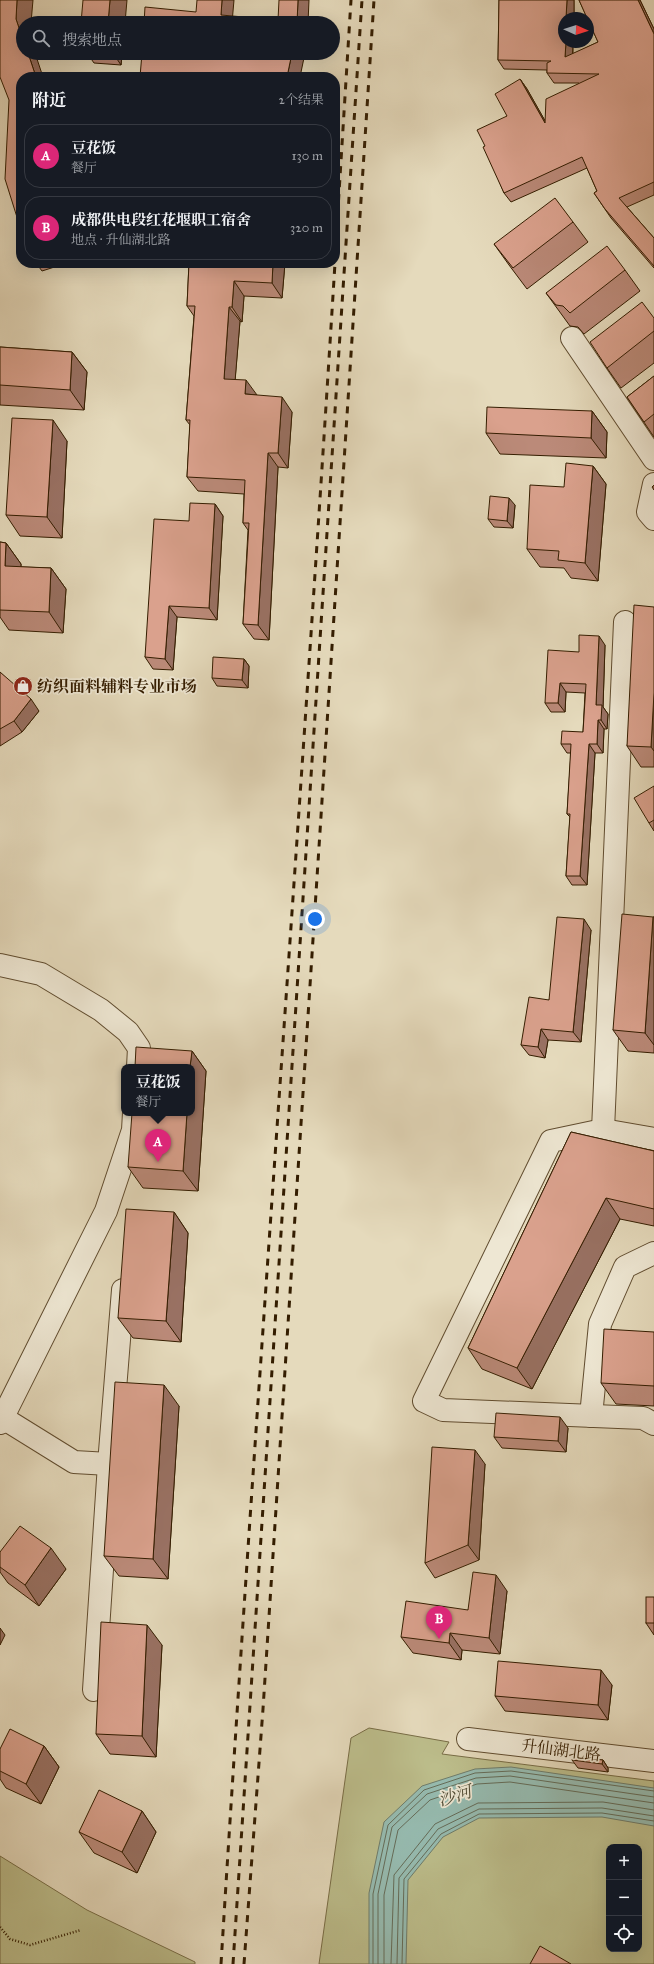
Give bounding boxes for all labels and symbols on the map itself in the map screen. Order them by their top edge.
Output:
north arrow [558,12,594,48]
shop icon: 纺织面料辅料专业市场 [12,675,34,697]
place label: 纺织面料辅料专业市场 [37,677,197,696]
your location [305,909,325,929]
pin: A [145,1129,171,1162]
pin: B [426,1606,452,1639]
street label: 升仙湖北路 [520,1736,602,1764]
water label: 沙河 [436,1780,477,1811]

